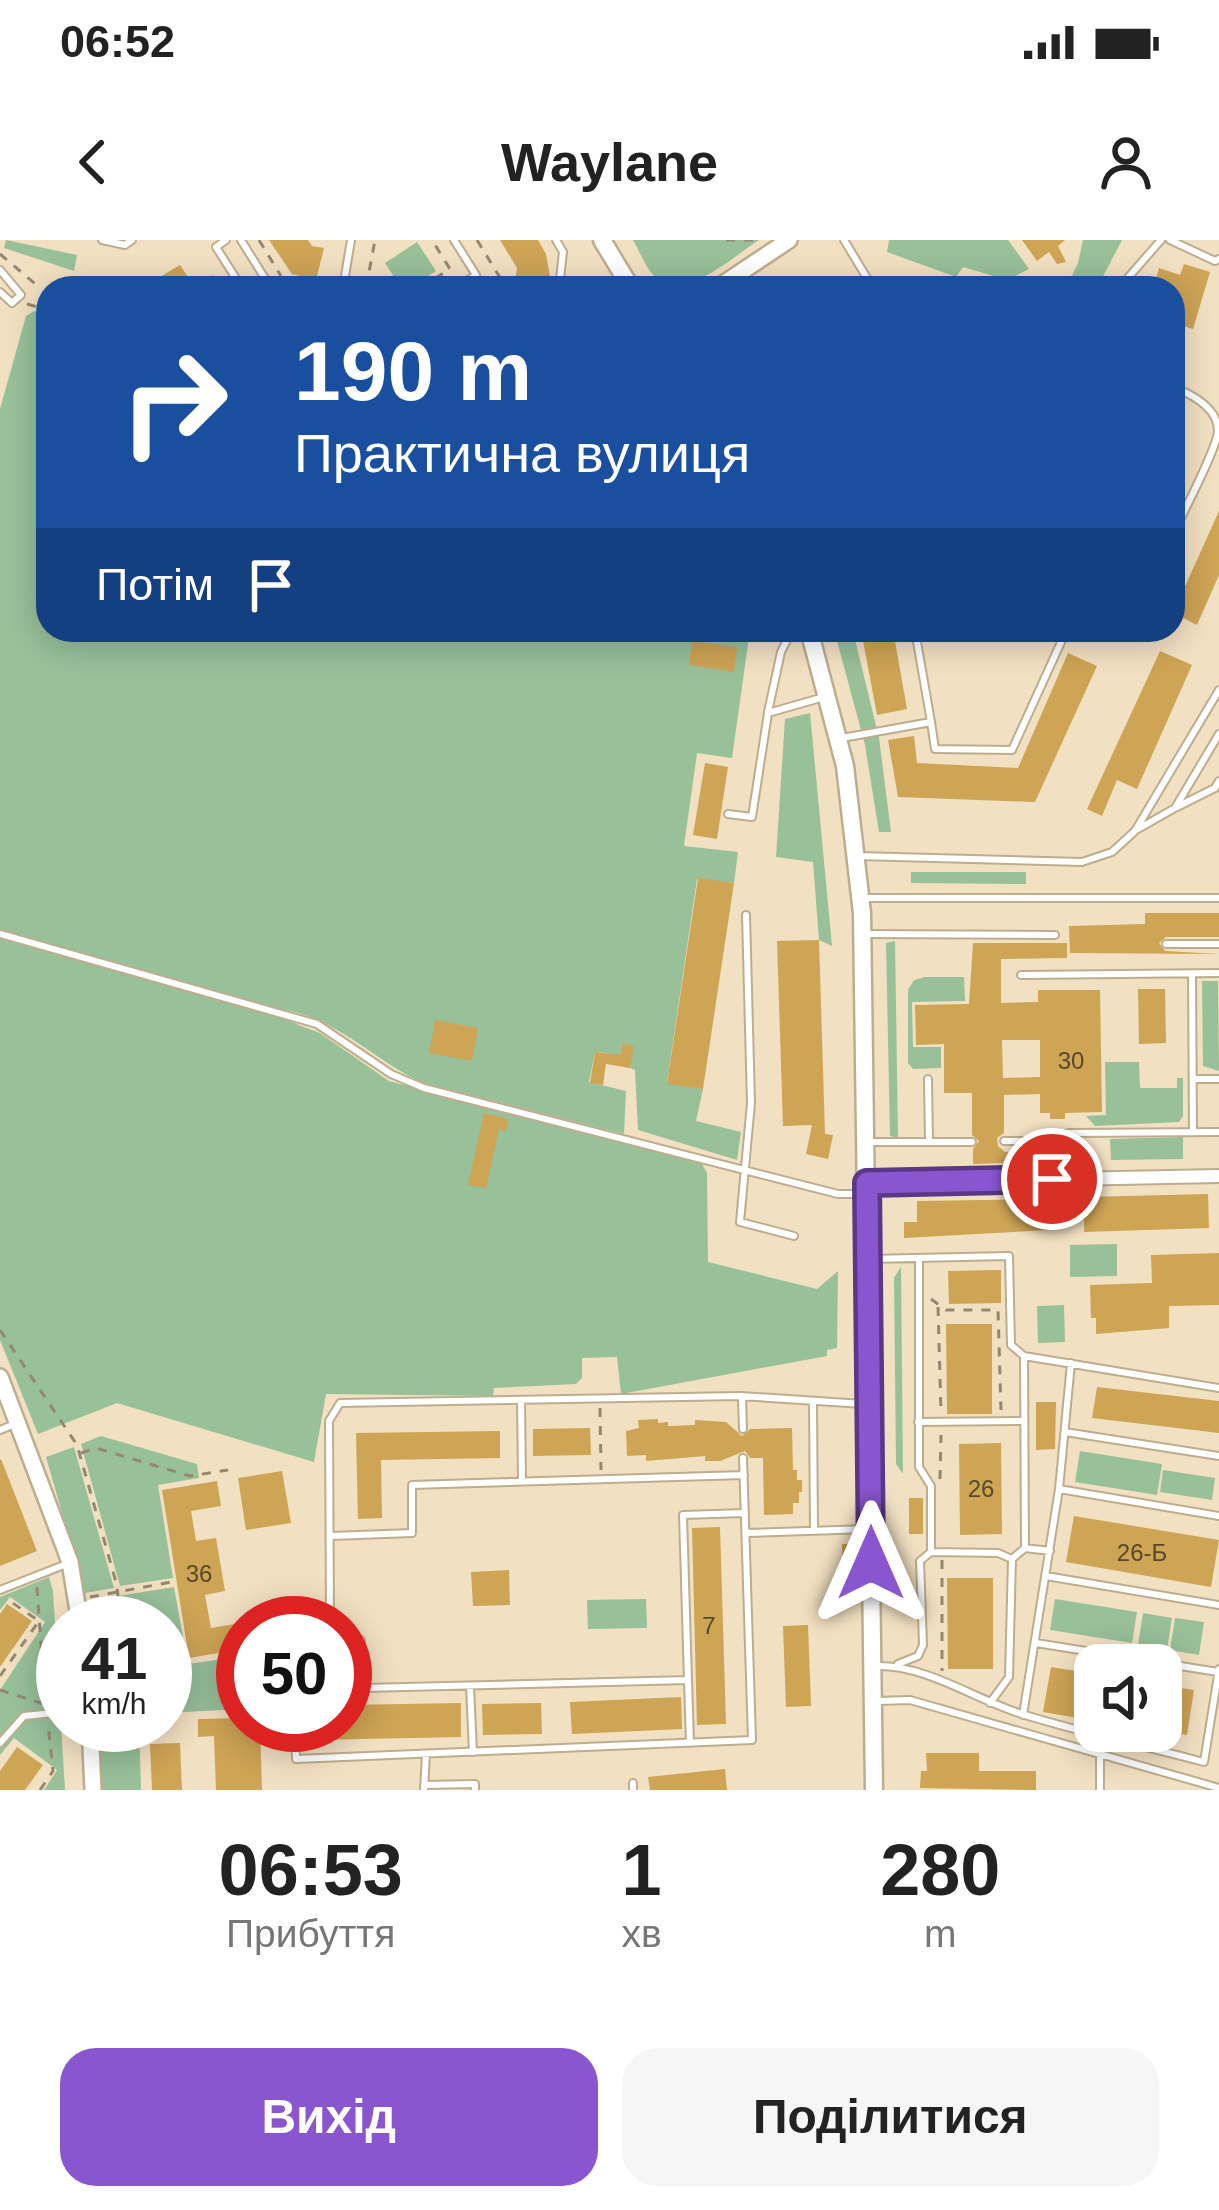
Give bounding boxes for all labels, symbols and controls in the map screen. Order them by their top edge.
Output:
text: 06:52 [60,16,175,67]
icon: back [60,129,126,195]
icon: person [1093,129,1159,195]
text: Waylane [501,132,718,192]
icon: right [96,324,252,480]
text: 190 m [294,324,532,418]
text: Практична вулиця [294,423,750,483]
icon: arrive [238,552,304,618]
text: Потім [96,559,214,610]
house number: 30 [1058,1047,1084,1074]
pin [1001,1128,1103,1230]
icon: arrive [1019,1146,1085,1212]
house number: 26 [968,1475,994,1502]
position arrow [808,1500,934,1626]
house number: 26-Б [1117,1539,1167,1566]
house number: 36 [186,1560,212,1587]
speed limit sign: 50 [216,1596,372,1752]
house number: 7 [702,1612,716,1639]
text: 41 [81,1625,147,1692]
map controls [1074,1644,1182,1752]
button: sound [1074,1644,1182,1752]
text: km/h [81,1687,147,1720]
text: 06:53 [219,1830,403,1910]
text: 1 [621,1830,662,1910]
text: 280 [880,1830,1000,1910]
text: Прибуття [226,1912,395,1955]
text: хв [621,1912,662,1955]
text: m [924,1912,957,1955]
button: Вихід [60,2048,598,2186]
button: Поділитися [622,2048,1159,2186]

